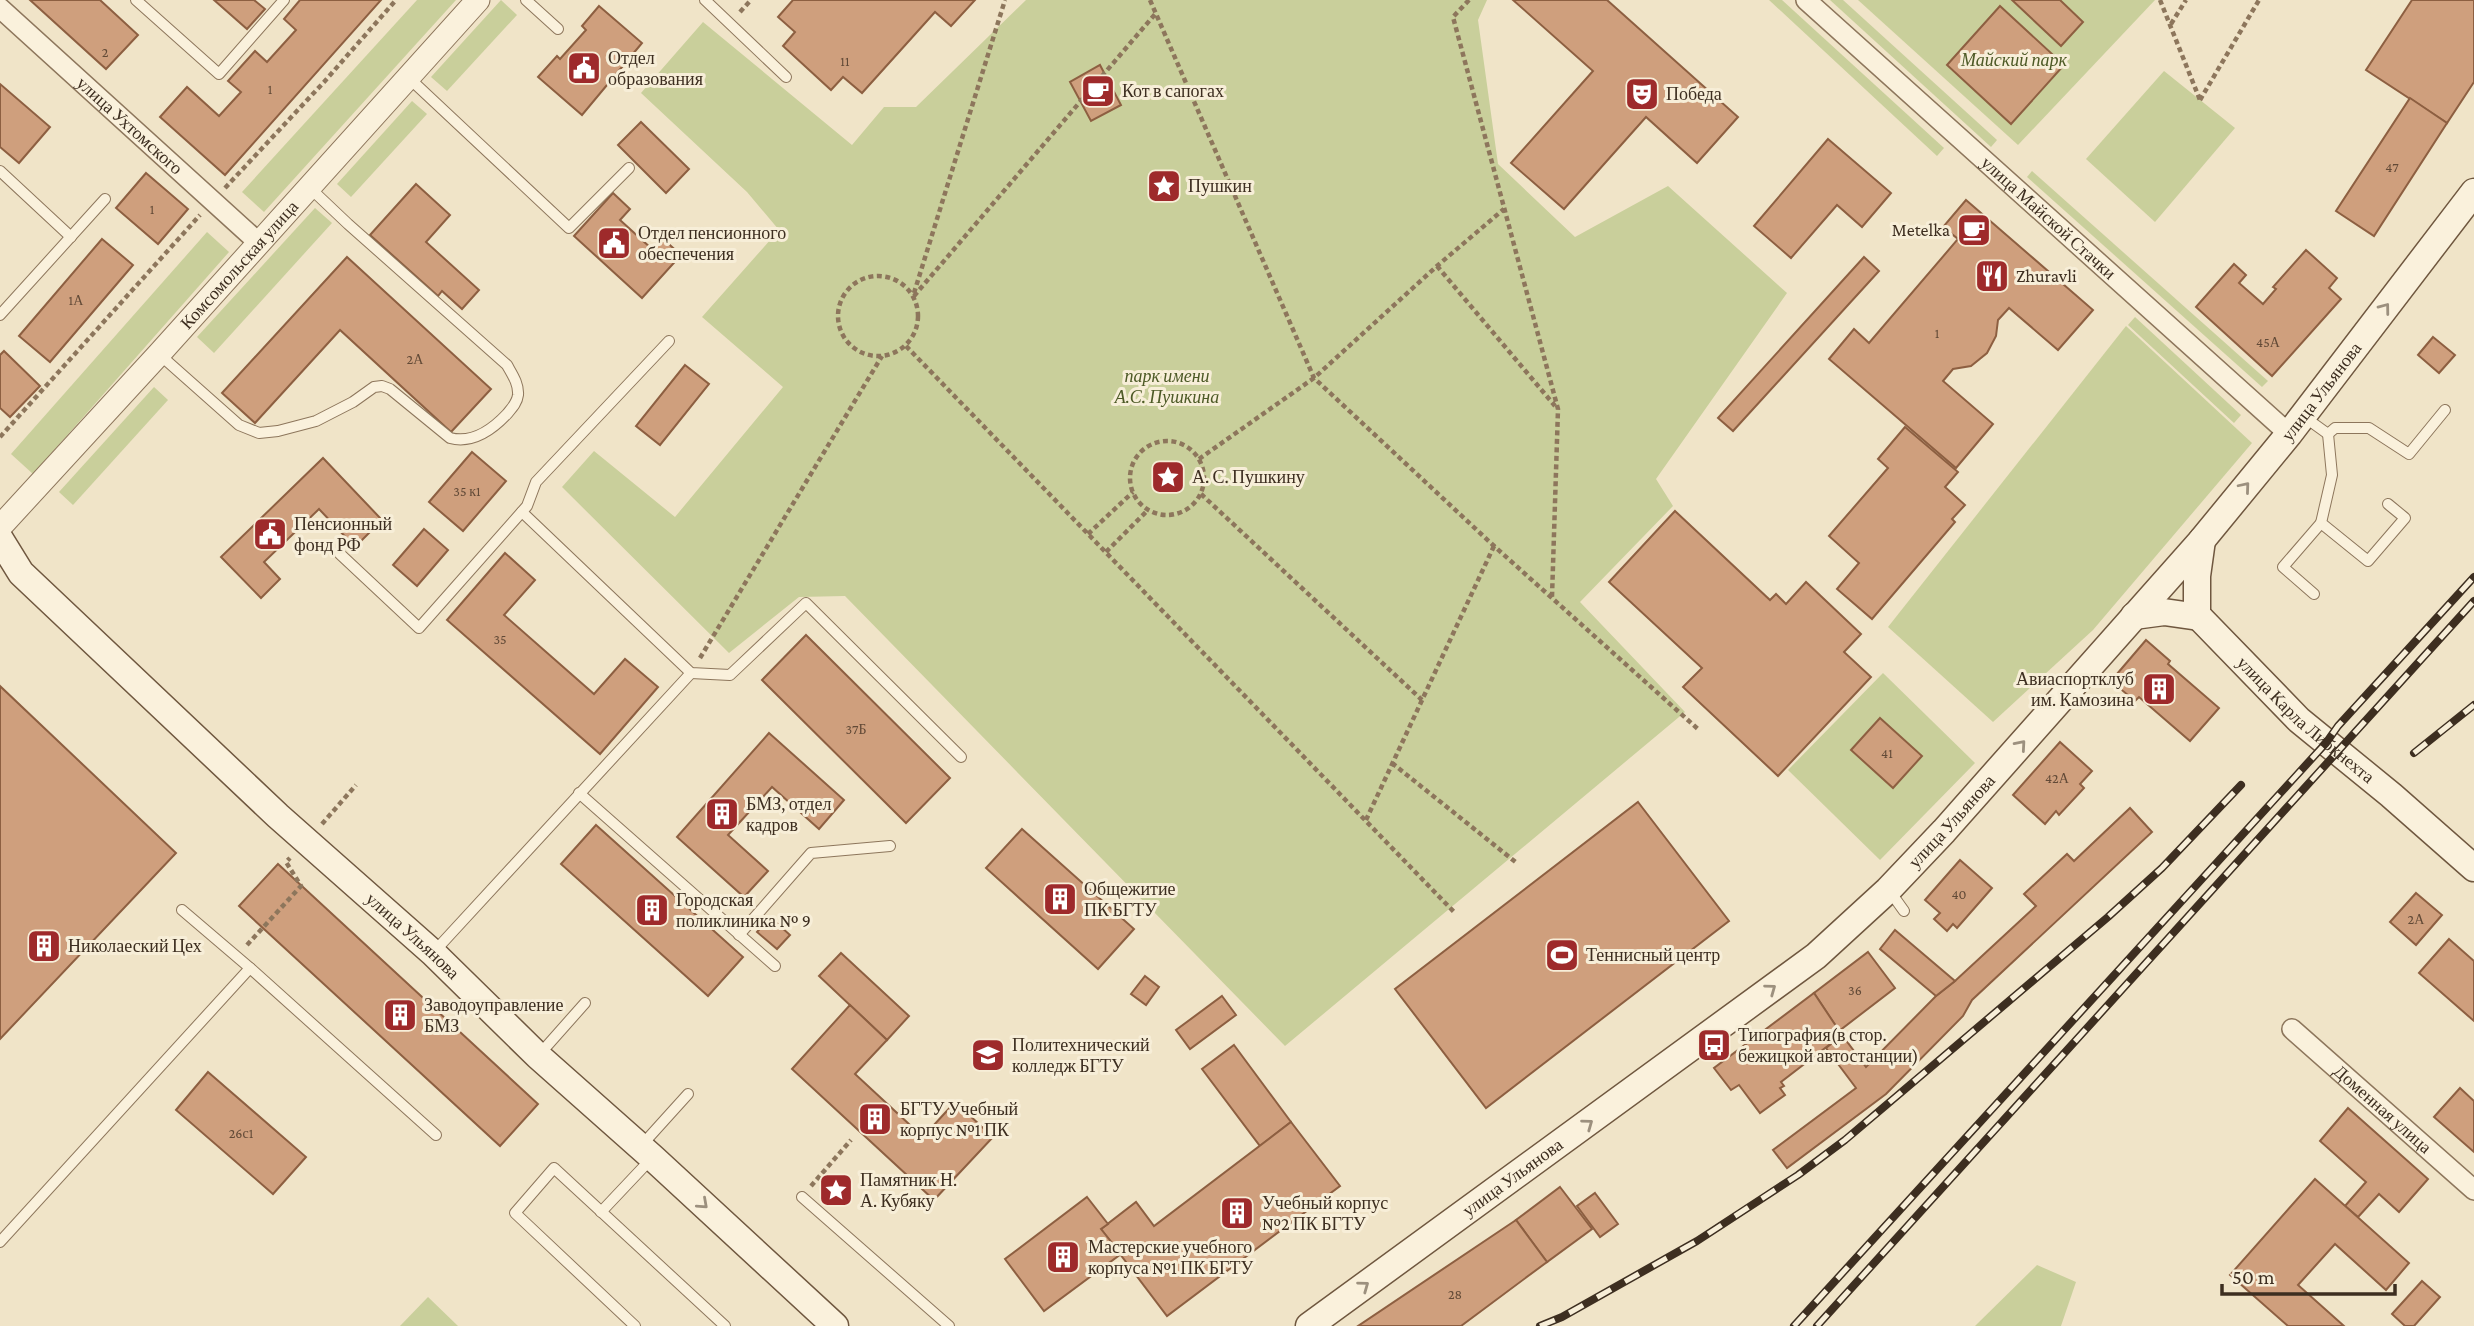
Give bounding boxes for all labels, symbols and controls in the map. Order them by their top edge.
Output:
house number: 2 [102,44,109,60]
place label: Отдел образования [608,48,703,89]
public building icon: Отдел образования [565,49,603,87]
park label: Майский парк [1960,50,2068,70]
house number: 11 [840,53,850,69]
cafe icon: Кот в сапогах [1079,72,1117,110]
street label: улица Ухтомского [73,73,187,179]
theatre icon: Победа [1623,75,1661,113]
house number: 1 [268,81,273,97]
place label: Кот в сапогах [1122,81,1224,101]
place label: Победа [1666,84,1722,104]
street label: улица Майской Стачки [1977,152,2120,284]
house number: 47 [2385,159,2399,175]
place icon: Пушкин [1145,167,1183,205]
place label: Пушкин [1188,176,1252,196]
street label: Комсомольская улица [176,197,302,333]
house number: 1 [150,201,155,217]
cafe icon: Metelka [1955,211,1993,249]
place label: Metelka [1892,220,1950,240]
place label: Отдел пенсионного обеспечения [638,223,786,264]
public building icon: Отдел пенсионного обеспечения [595,224,633,262]
restaurant icon: Zhuravli [1973,257,2011,295]
place label: Zhuravli [2016,266,2077,286]
house number: 1А [69,292,84,308]
one-way arrow [2377,303,2389,316]
house number: 1 [1935,325,1940,341]
house number: 45А [2256,334,2281,350]
street label: улица Ульянова [2277,338,2365,445]
house number: 2А [407,351,424,367]
park label: парк имени А.С. Пушкина [1114,366,1219,407]
place icon: А. С. Пушкину [1149,458,1187,496]
place label: А. С. Пушкину [1192,467,1305,487]
one-way arrow [2237,482,2249,495]
house number: 35 к1 [453,483,481,499]
place label: Пенсионный фонд РФ [294,514,393,555]
public building icon: Пенсионный фонд РФ [251,515,289,553]
house number: 35 [493,631,507,647]
street label: улица Карла Либкнехта [2233,652,2378,787]
place label: Авиаспортклуб им. Камозина [2016,669,2134,710]
building icon: Авиаспортклуб им. Камозина [2140,670,2178,708]
house number: 37Б [846,721,867,737]
one-way arrow [2012,740,2025,753]
house number: 41 [1881,745,1893,761]
house number: 42А [2045,770,2070,786]
street label: улица Ульянова [1904,771,1999,872]
place label: БМЗ, отдел кадров [746,794,831,835]
building icon: БМЗ, отдел кадров [703,795,741,833]
place label: Общежитие ПК БГТУ [1084,879,1176,920]
building icon: Общежитие ПК БГТУ [1041,880,1079,918]
house number: 40 [1951,886,1967,902]
street label: улица Ульянова [362,889,464,983]
place label: Городская поликлиника № 9 [676,890,811,931]
building icon: Городская поликлиника № 9 [633,891,671,929]
house number: 2А [2408,911,2425,927]
building icon: Николаеский Цех [25,927,63,965]
place label: Николаеский Цех [68,936,202,956]
sports icon: Теннисный центр [1543,936,1581,974]
place label: Теннисный центр [1586,945,1720,965]
house number: 36 [1848,982,1862,998]
one-way arrow [1763,985,1776,998]
place label: Заводоуправление БМЗ [424,995,563,1036]
building icon: Заводоуправление БМЗ [381,996,419,1034]
place label: Типография(в стор. бежицкой автостанции) [1738,1025,1919,1067]
bus stop icon: Типография(в стор. бежицкой автостанции) [1695,1026,1733,1064]
place label: Политехнический колледж БГТУ [1012,1035,1150,1076]
school or university icon: Политехнический колледж БГТУ [969,1036,1007,1074]
street label: Доменная улица [2330,1061,2436,1158]
place label: БГТУ Учебный корпус №1 ПК [900,1099,1019,1140]
building icon: БГТУ Учебный корпус №1 ПК [856,1100,894,1138]
one-way arrow [1580,1120,1593,1132]
house number: 26с1 [229,1125,254,1141]
street label: улица Ульянова [1459,1134,1567,1221]
place label: Памятник Н. А. Кубяку [860,1170,957,1211]
place icon: Памятник Н. А. Кубяку [817,1171,855,1209]
place label: Учебный корпус №2 ПК БГТУ [1262,1193,1388,1234]
building icon: Учебный корпус №2 ПК БГТУ [1218,1194,1256,1232]
one-way arrow [695,1196,708,1208]
place label: Мастерские учебного корпуса №1 ПК БГТУ [1088,1237,1253,1278]
building icon: Мастерские учебного корпуса №1 ПК БГТУ [1044,1238,1082,1276]
scale bar [2222,1252,2395,1296]
text: 50 m [2232,1265,2275,1289]
one-way arrow [1356,1282,1369,1294]
house number: 28 [1448,1286,1462,1302]

